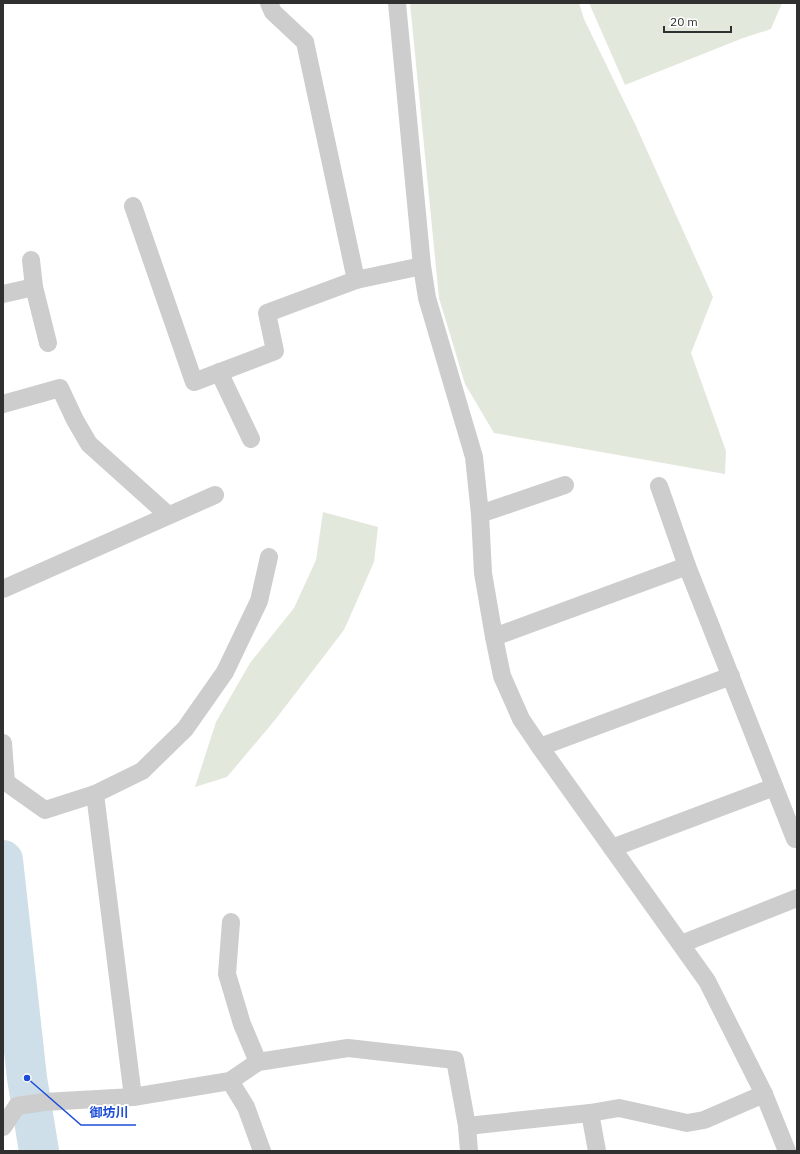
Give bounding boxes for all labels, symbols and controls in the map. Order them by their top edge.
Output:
scale bar [664,8,731,34]
text: 20 m [670,14,698,29]
callout: 御坊川 [81,1100,136,1125]
text: 御坊川 [89,1104,129,1121]

